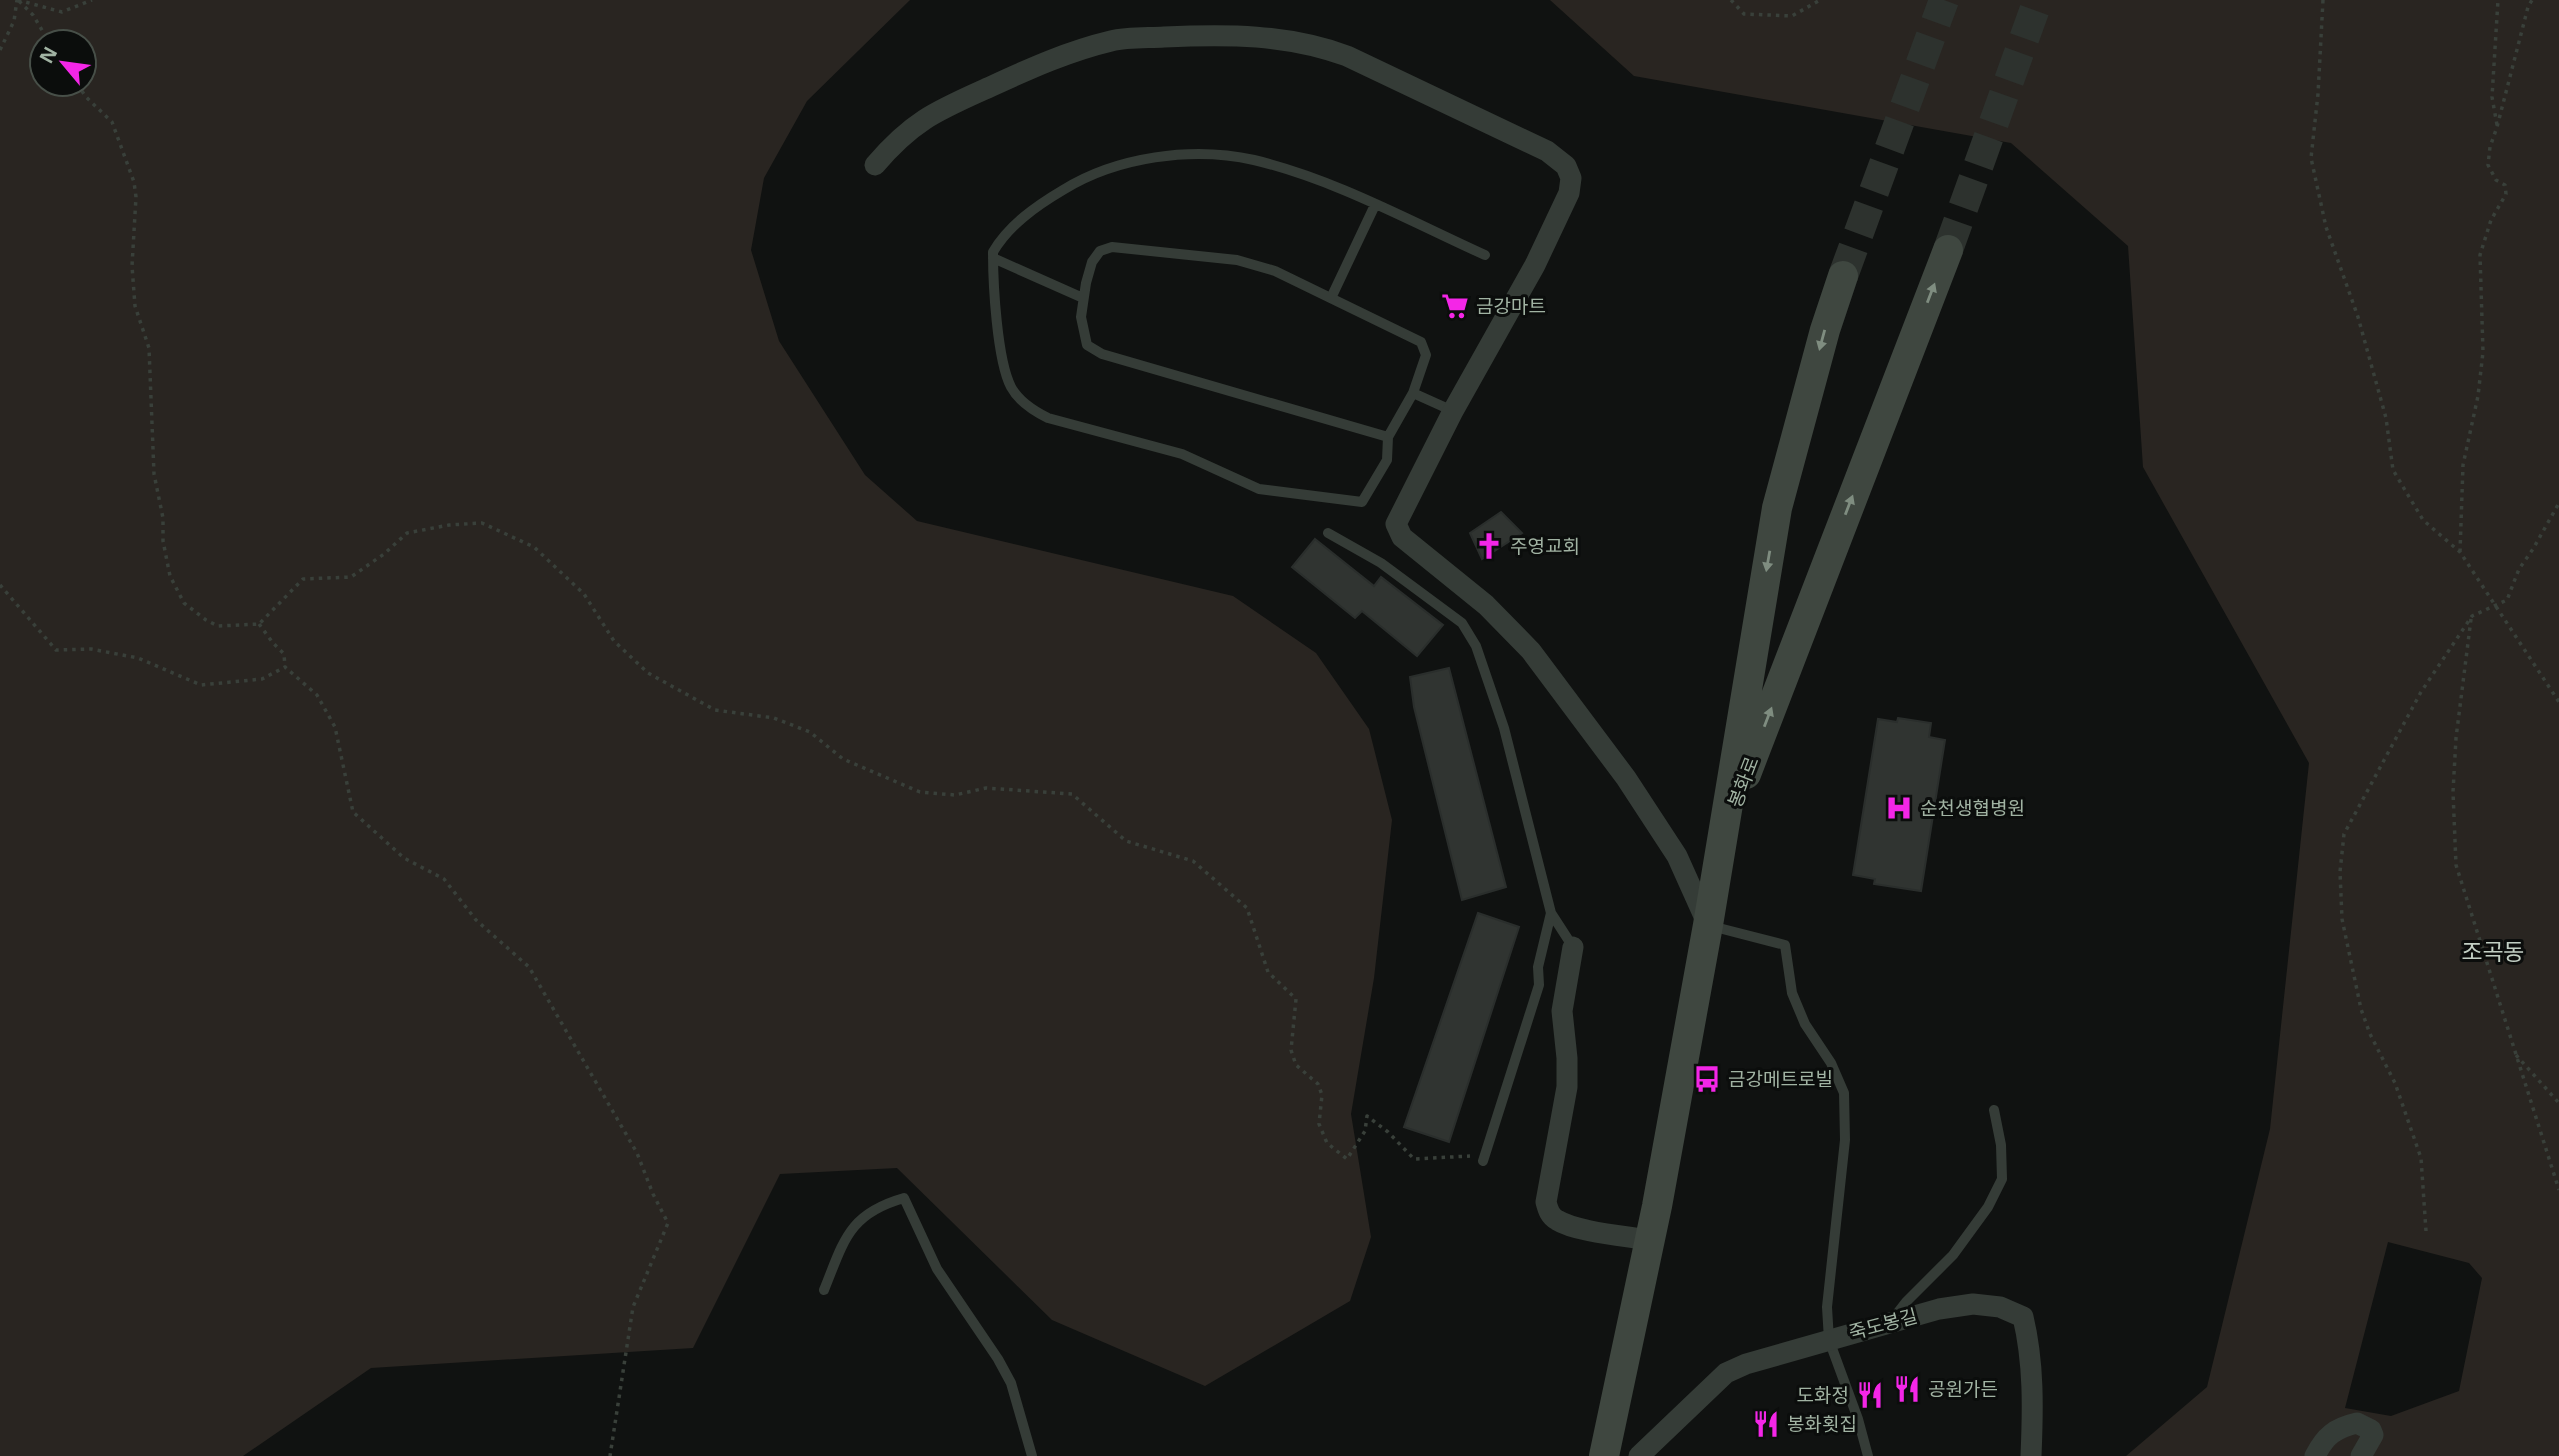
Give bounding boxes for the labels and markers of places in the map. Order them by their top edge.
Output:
supermarket icon: 금강마트 [1440,291,1470,321]
place label: 금강마트 [1476,293,1546,319]
church icon: 주영교회 [1474,531,1504,561]
place label: 주영교회 [1510,533,1580,559]
hospital icon: 순천생협병원 [1884,793,1914,823]
place label: 순천생협병원 [1920,795,2025,821]
bus stop icon: 금강메트로빌 [1692,1064,1722,1094]
place label: 금강메트로빌 [1728,1066,1833,1092]
restaurant icon: 공원가든 [1892,1374,1922,1404]
place label: 공원가든 [1928,1376,1998,1402]
restaurant icon: 도화정 [1855,1380,1885,1410]
place label: 도화정 [1797,1382,1849,1408]
restaurant icon: 봉화횟집 [1751,1409,1781,1439]
place label: 봉화횟집 [1787,1411,1857,1437]

